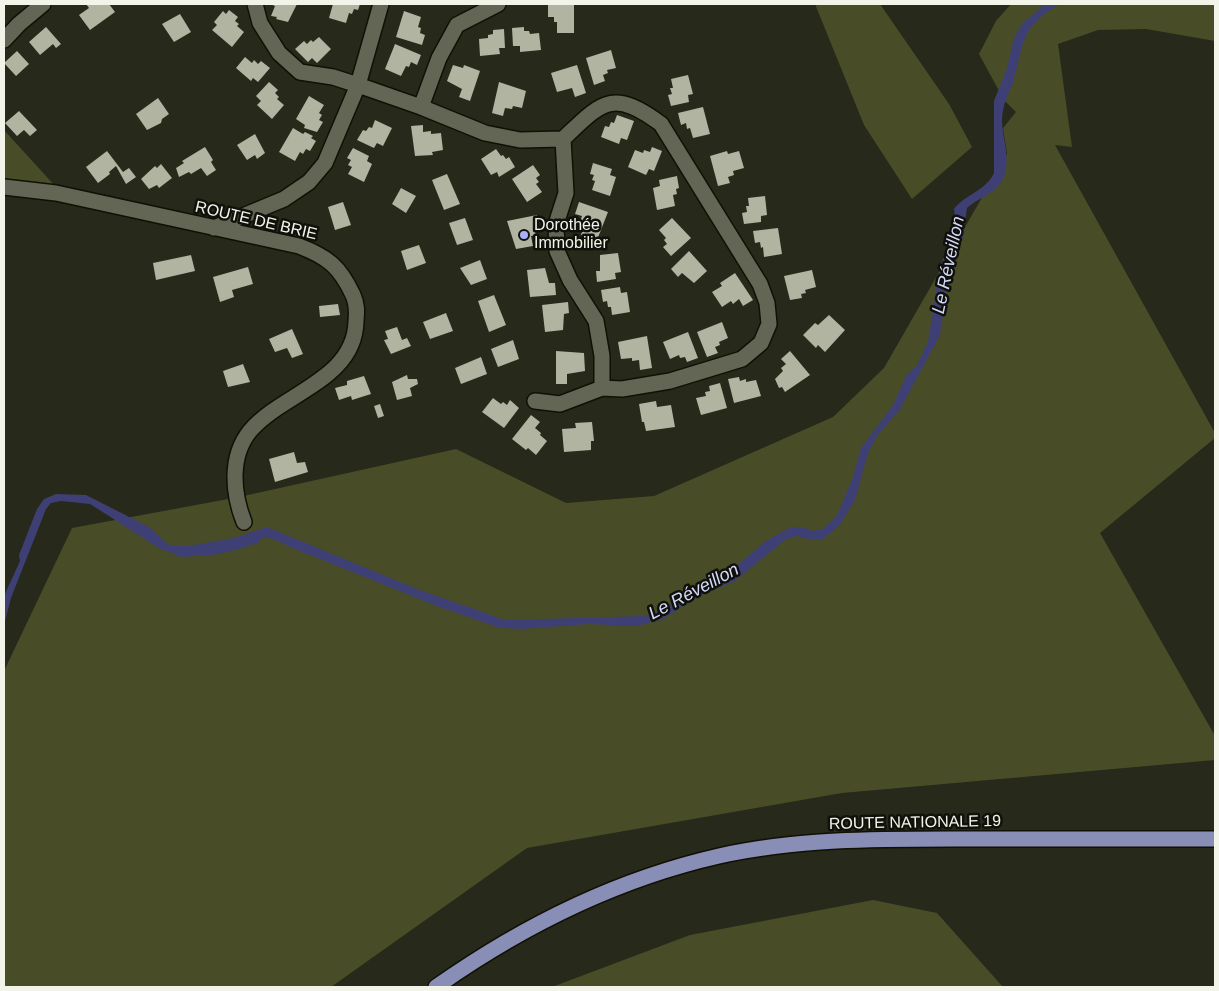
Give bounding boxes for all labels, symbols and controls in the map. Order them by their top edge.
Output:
street label: ROUTE DE BRIE [193,198,319,244]
water label: Le Réveillon [928,214,970,316]
place label: Dorothée Immobilier [534,216,608,254]
marker: Dorothée Immobilier [518,229,530,241]
water label: Le Réveillon [645,559,743,625]
street label: ROUTE NATIONALE 19 [829,812,1001,834]

